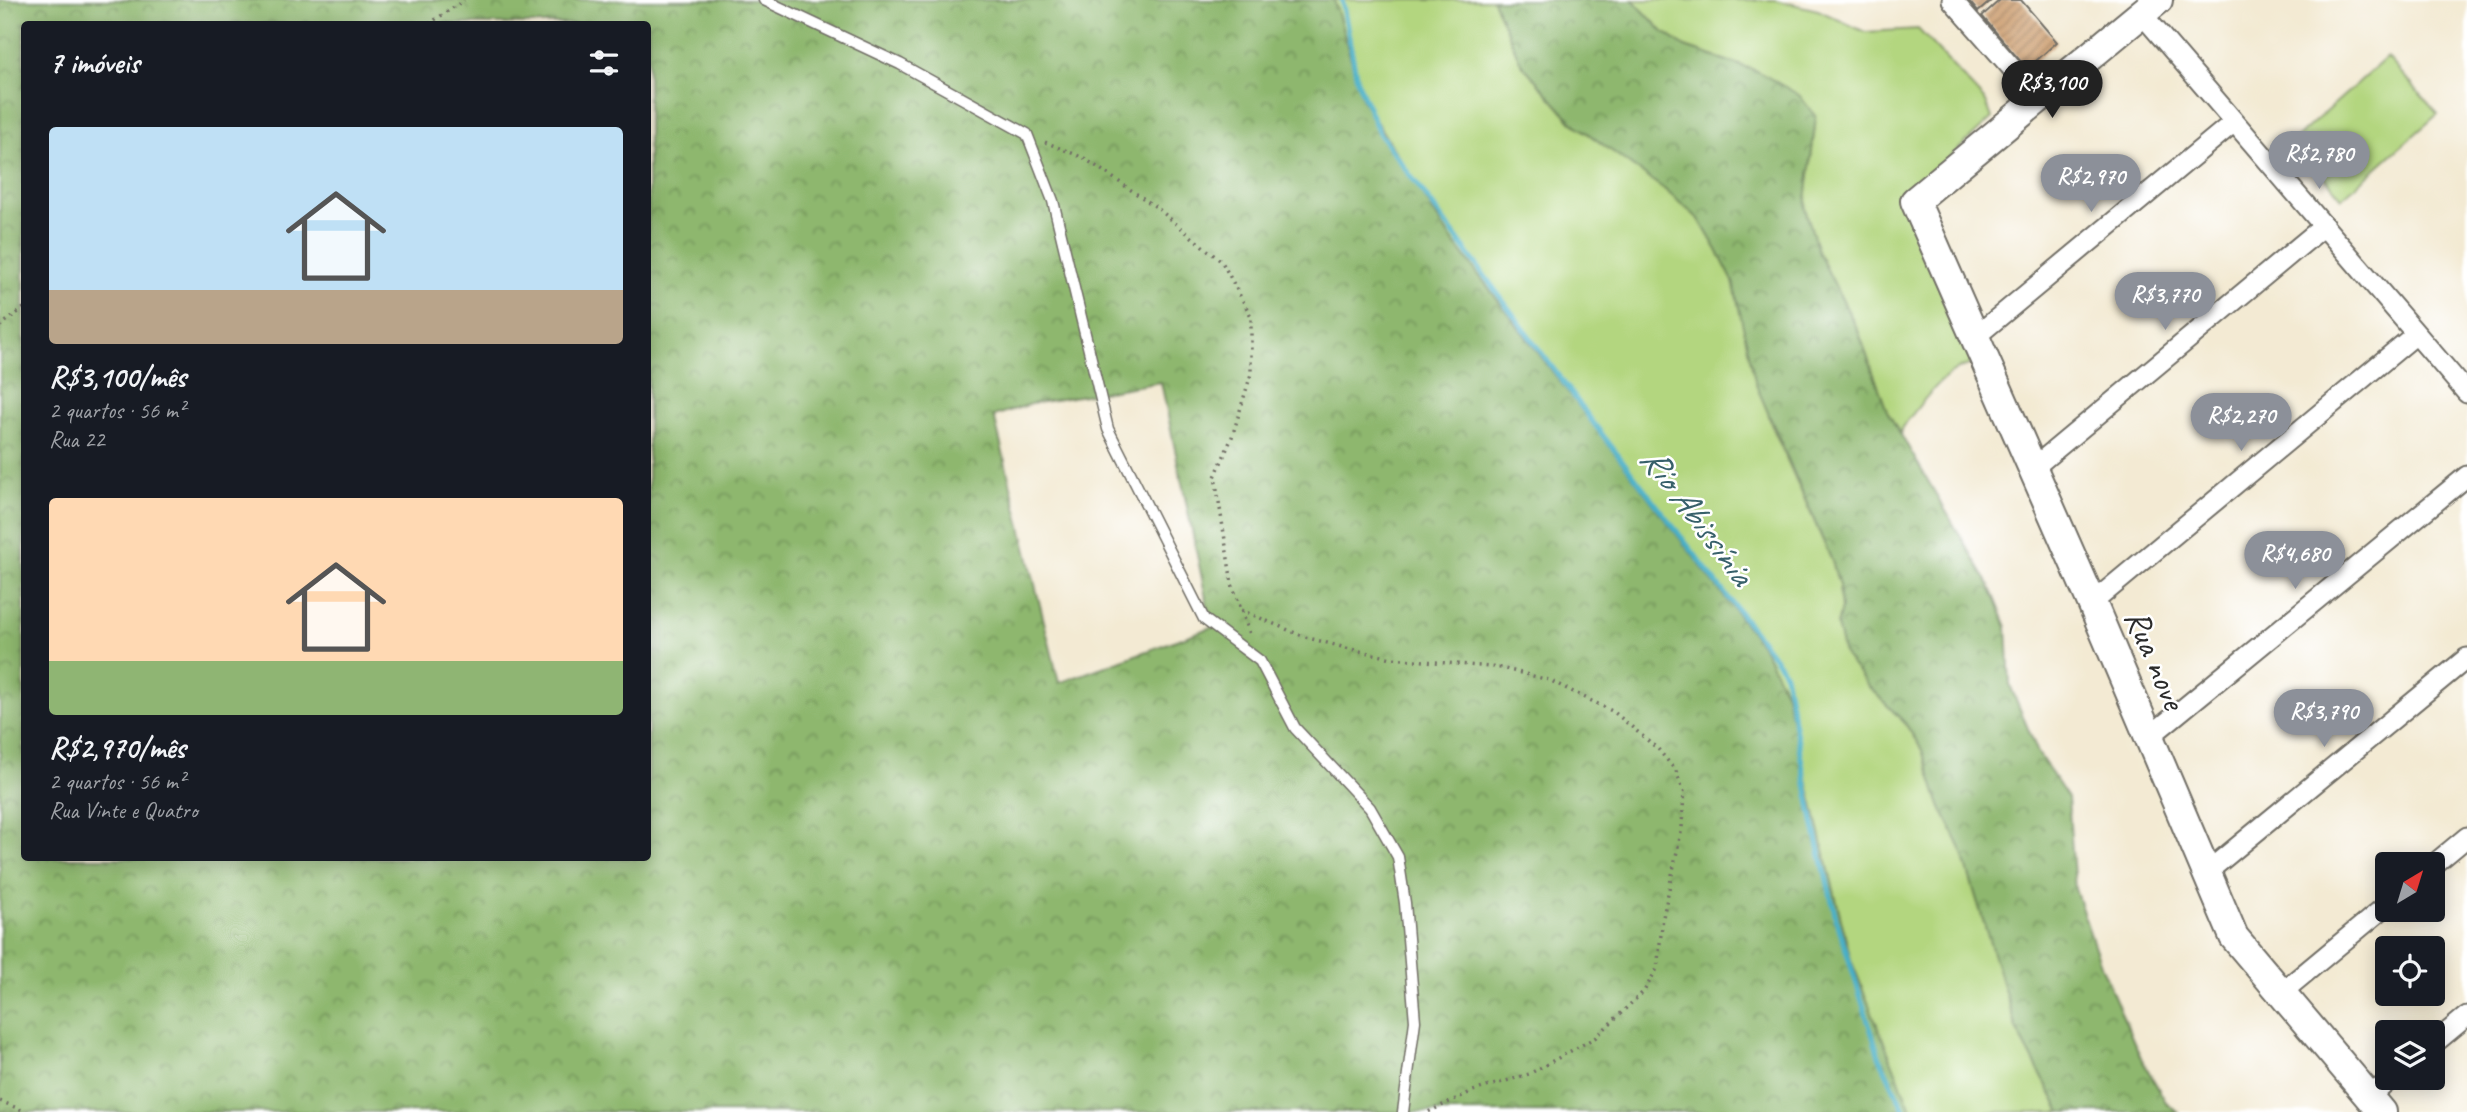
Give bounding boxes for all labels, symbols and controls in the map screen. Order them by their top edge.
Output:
text: 7 imóveis [49,44,140,82]
icon: filters [585,44,623,82]
pin: R$3,100 [1987,60,2117,120]
text: R$3,100 [2018,68,2086,97]
pin: R$2,780 [2254,132,2384,191]
text: R$2,780 [2285,139,2353,168]
pin: R$2,970 [2026,154,2156,214]
text: R$2,970 [2057,162,2125,191]
icon: home [273,173,399,299]
pin: R$3,770 [2100,272,2230,332]
text: R$3,770 [2131,280,2199,309]
text: R$3,100/mês [49,358,186,396]
pin: R$2,270 [2176,393,2306,453]
text: 2 quartos · 56 m² [49,396,185,425]
text: R$2,270 [2207,401,2275,430]
text: Rua 22 [49,425,105,454]
water label: Rio Abissínia [1630,437,1767,596]
pin: R$4,680 [2230,532,2360,591]
text: R$4,680 [2260,539,2330,568]
icon: home [273,544,399,670]
street label: Rua nove [2114,602,2198,718]
pin: R$3,790 [2259,690,2389,749]
text: R$3,790 [2290,697,2358,726]
text: R$2,970/mês [49,729,186,767]
text: 2 quartos · 56 m² [49,767,185,796]
text: Rua Vinte e Quatro [49,796,198,825]
north arrow [2375,852,2445,922]
map controls [2375,852,2445,1090]
button: locate [2375,936,2445,1006]
button: layers [2375,1020,2445,1090]

